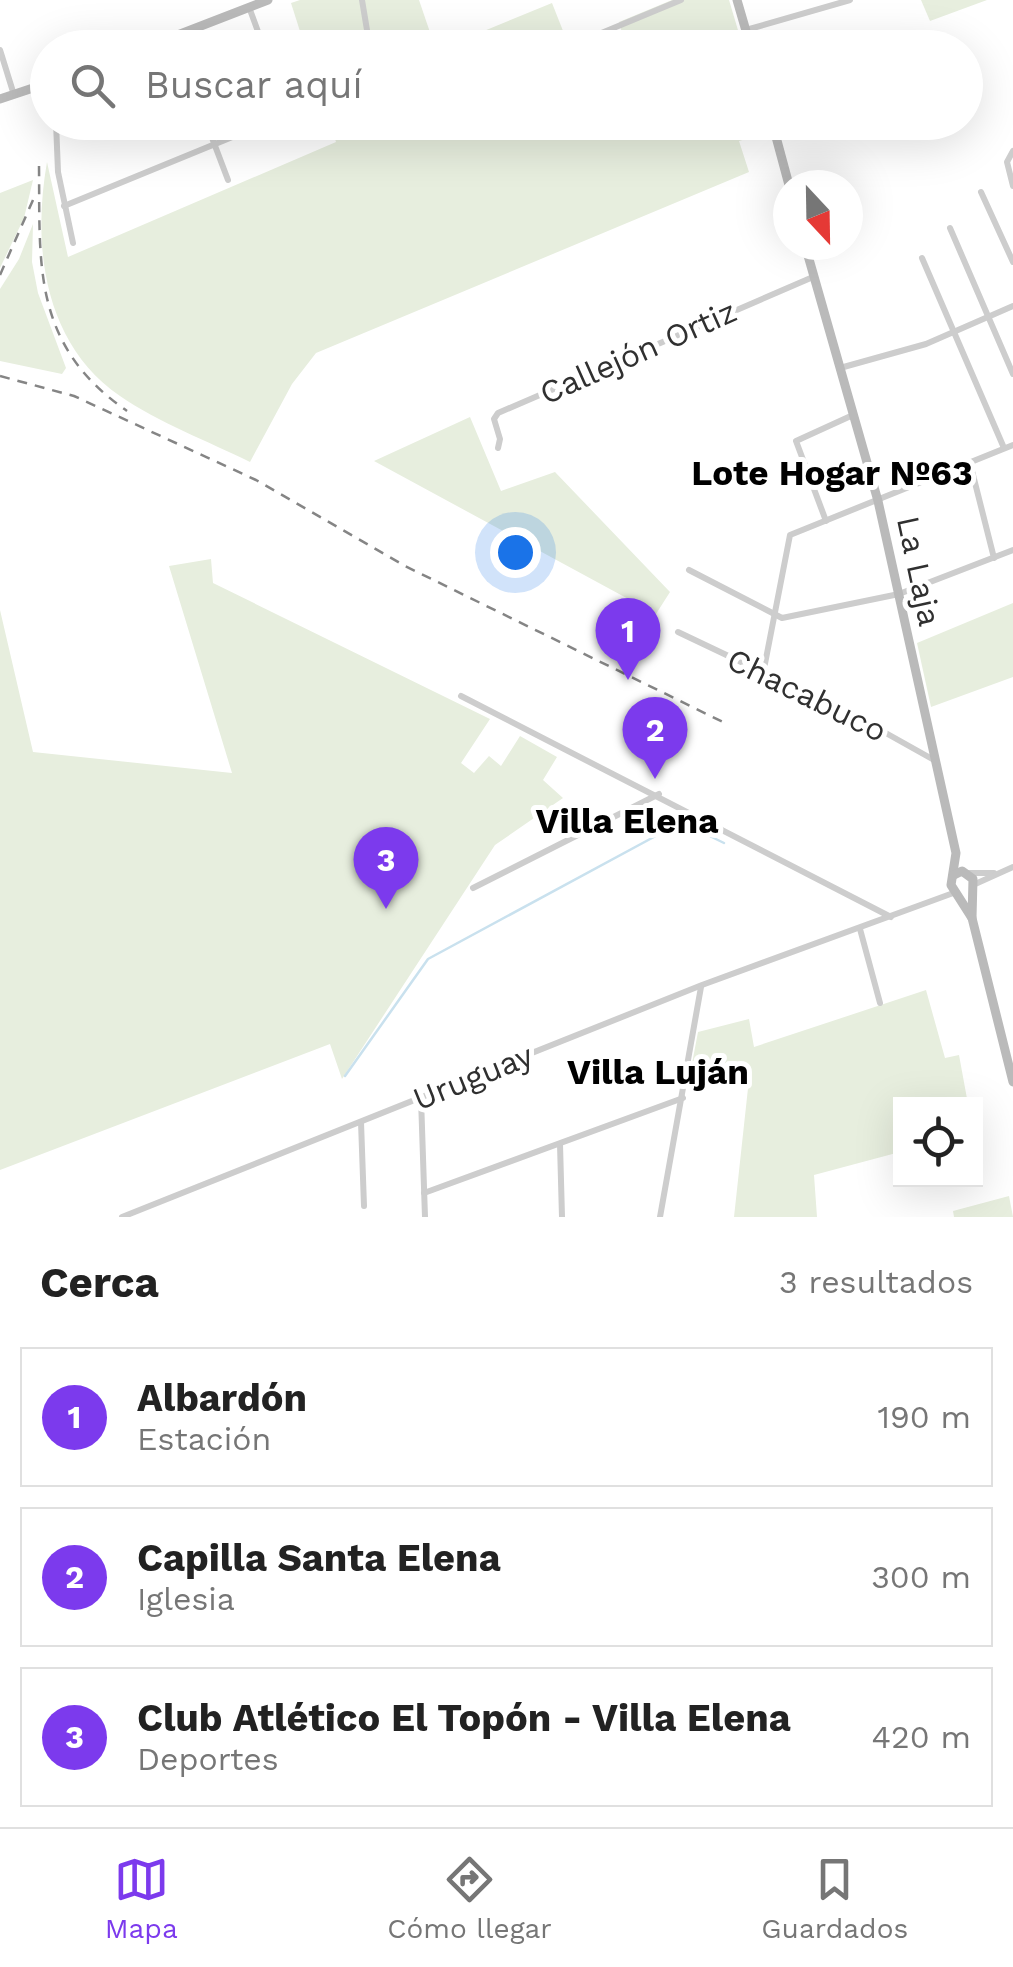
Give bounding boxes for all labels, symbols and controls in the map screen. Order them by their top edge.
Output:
search box [30,30,983,140]
icon: search [65,58,120,113]
text: Buscar aquí [145,63,363,107]
north arrow [773,170,863,260]
street label: Callejón Ortiz [534,292,742,412]
district label: Lote Hogar Nº63 [691,452,973,494]
street label: La Laja [889,513,949,629]
your location [490,527,541,578]
pin: 1 [596,598,660,680]
street label: Chacabuco [721,640,893,750]
pin: 2 [622,696,688,779]
district label: Villa Elena [536,800,719,842]
pin: 3 [354,826,418,909]
street label: Uruguay [408,1036,539,1118]
district label: Villa Luján [567,1051,749,1093]
map controls [893,1097,983,1187]
button: locate [893,1097,983,1187]
text: Cerca [40,1258,159,1307]
text: 3 resultados [779,1263,973,1301]
text: Albardón [137,1376,307,1420]
text: 1 [68,1398,81,1436]
text: 190 m [877,1398,971,1436]
text: Estación [137,1420,271,1458]
text: Capilla Santa Elena [137,1536,501,1580]
text: 2 [65,1558,84,1596]
text: 300 m [871,1558,971,1596]
text: Iglesia [137,1580,235,1618]
text: Club Atlético El Topón - Villa Elena [137,1696,791,1740]
text: 3 [65,1718,84,1756]
text: 420 m [871,1718,971,1756]
text: Deportes [137,1740,279,1778]
tab: Mapa [105,1852,178,1945]
tab: Cómo llegar [387,1852,552,1945]
tab: Guardados [761,1852,908,1945]

